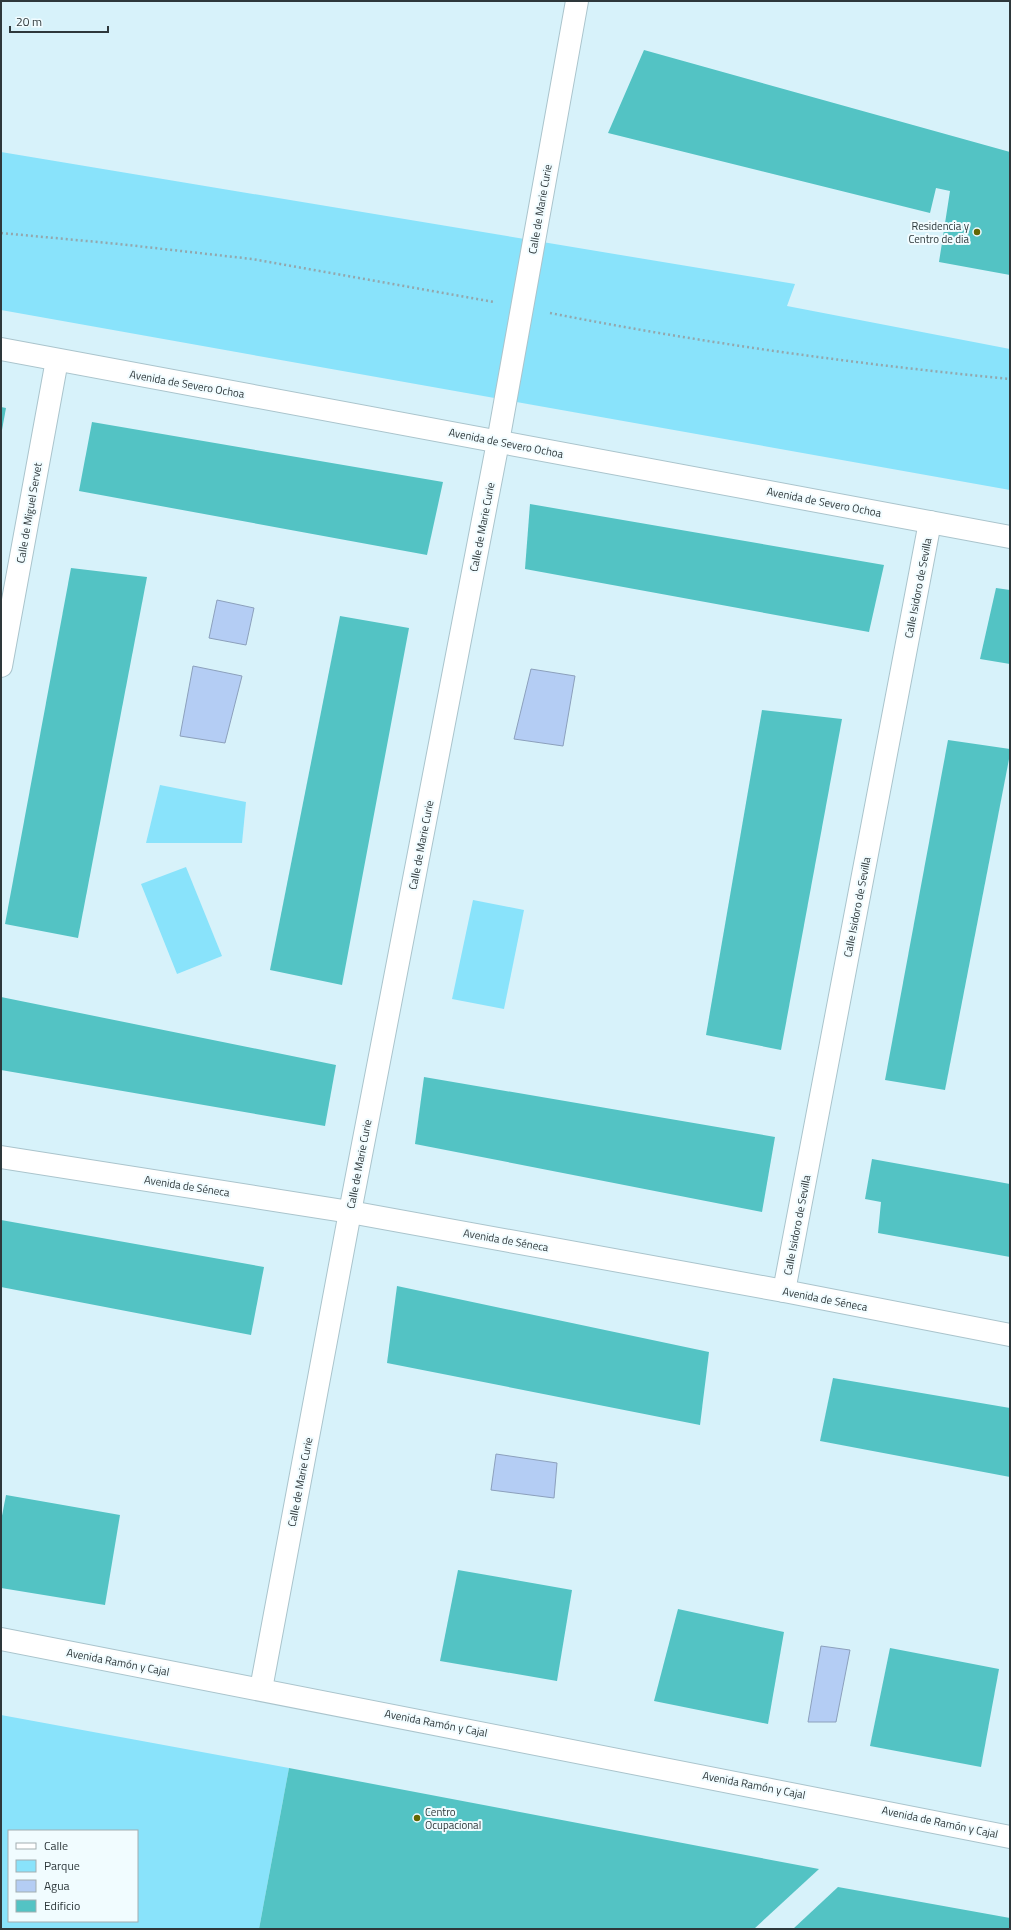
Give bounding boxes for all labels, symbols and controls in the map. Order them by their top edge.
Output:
scale bar [10,8,108,34]
text: 20 m [16,12,42,31]
street label: Calle de Marie Curie [524,162,556,255]
place label: Residencia y Centro de dia [908,218,970,247]
marker: Residencia y Centro de dia [972,227,982,237]
street label: Avenida de Severo Ochoa [128,366,246,402]
street label: Avenida de Severo Ochoa [447,424,565,462]
street label: Calle de Miguel Servet [12,461,46,565]
street label: Calle de Marie Curie [465,480,499,573]
street label: Avenida de Severo Ochoa [765,483,883,521]
street label: Calle Isidoro de Sevilla [900,536,936,640]
street label: Calle de Marie Curie [404,798,438,891]
street label: Calle Isidoro de Sevilla [839,855,875,959]
street label: Calle de Marie Curie [342,1117,376,1210]
street label: Avenida de Séneca [143,1171,231,1201]
street label: Calle Isidoro de Sevilla [779,1173,815,1277]
street label: Avenida de Séneca [462,1225,550,1255]
street label: Avenida de Séneca [781,1283,869,1315]
street label: Calle de Marie Curie [283,1435,317,1528]
street label: Avenida Ramón y Cajal [65,1644,171,1680]
street label: Avenida Ramón y Cajal [383,1705,489,1741]
street label: Avenida Ramón y Cajal [701,1767,807,1803]
street label: Avenida de Ramón y Cajal [880,1802,1000,1842]
place label: Centro Ocupacional [425,1804,481,1833]
marker: Centro Ocupacional [412,1813,422,1823]
legend [8,1830,138,1922]
text: Calle [44,1836,68,1855]
text: Parque [44,1856,80,1875]
text: Agua [44,1876,70,1895]
text: Edificio [44,1896,80,1915]

